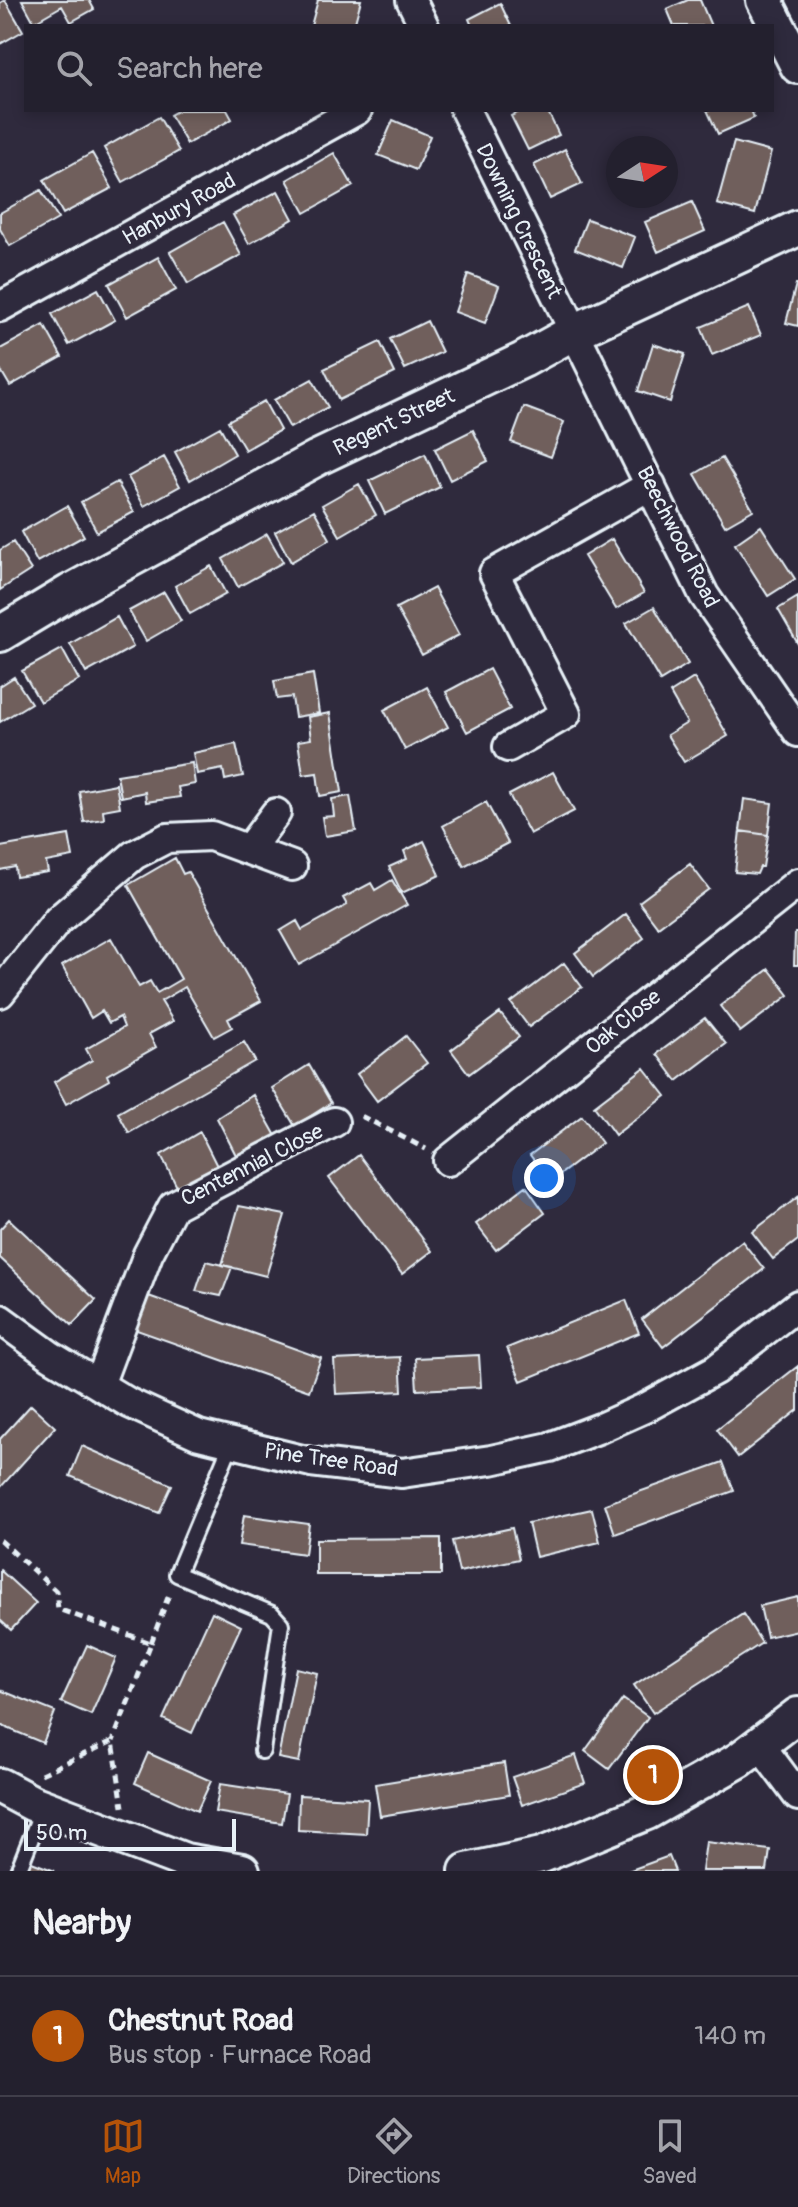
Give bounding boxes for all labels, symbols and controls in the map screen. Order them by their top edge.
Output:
search box [24,24,774,112]
icon: search [52,46,96,90]
text: Search here [116,50,263,87]
north arrow [606,136,678,208]
street label: Downing Crescent [469,139,569,303]
street label: Hanbury Road [117,166,241,252]
street label: Regent Street [329,382,459,462]
street label: Beechwood Road [630,461,726,613]
street label: Oak Close [579,983,667,1061]
street label: Centennial Close [176,1117,328,1213]
your location [524,1158,564,1198]
street label: Pine Tree Road [262,1437,400,1483]
pin: 1 [627,1745,679,1805]
scale bar [24,1815,236,1851]
text: 50 m [36,1819,87,1847]
text: Nearby [32,1902,131,1945]
text: Chestnut Road [108,2002,294,2039]
text: 1 [53,2020,63,2052]
text: 140 m [694,2020,766,2052]
text: Bus stop · Furnace Road [108,2039,372,2071]
tab: Map [101,2114,145,2190]
tab: Directions [347,2114,440,2190]
tab: Saved [642,2114,697,2190]

